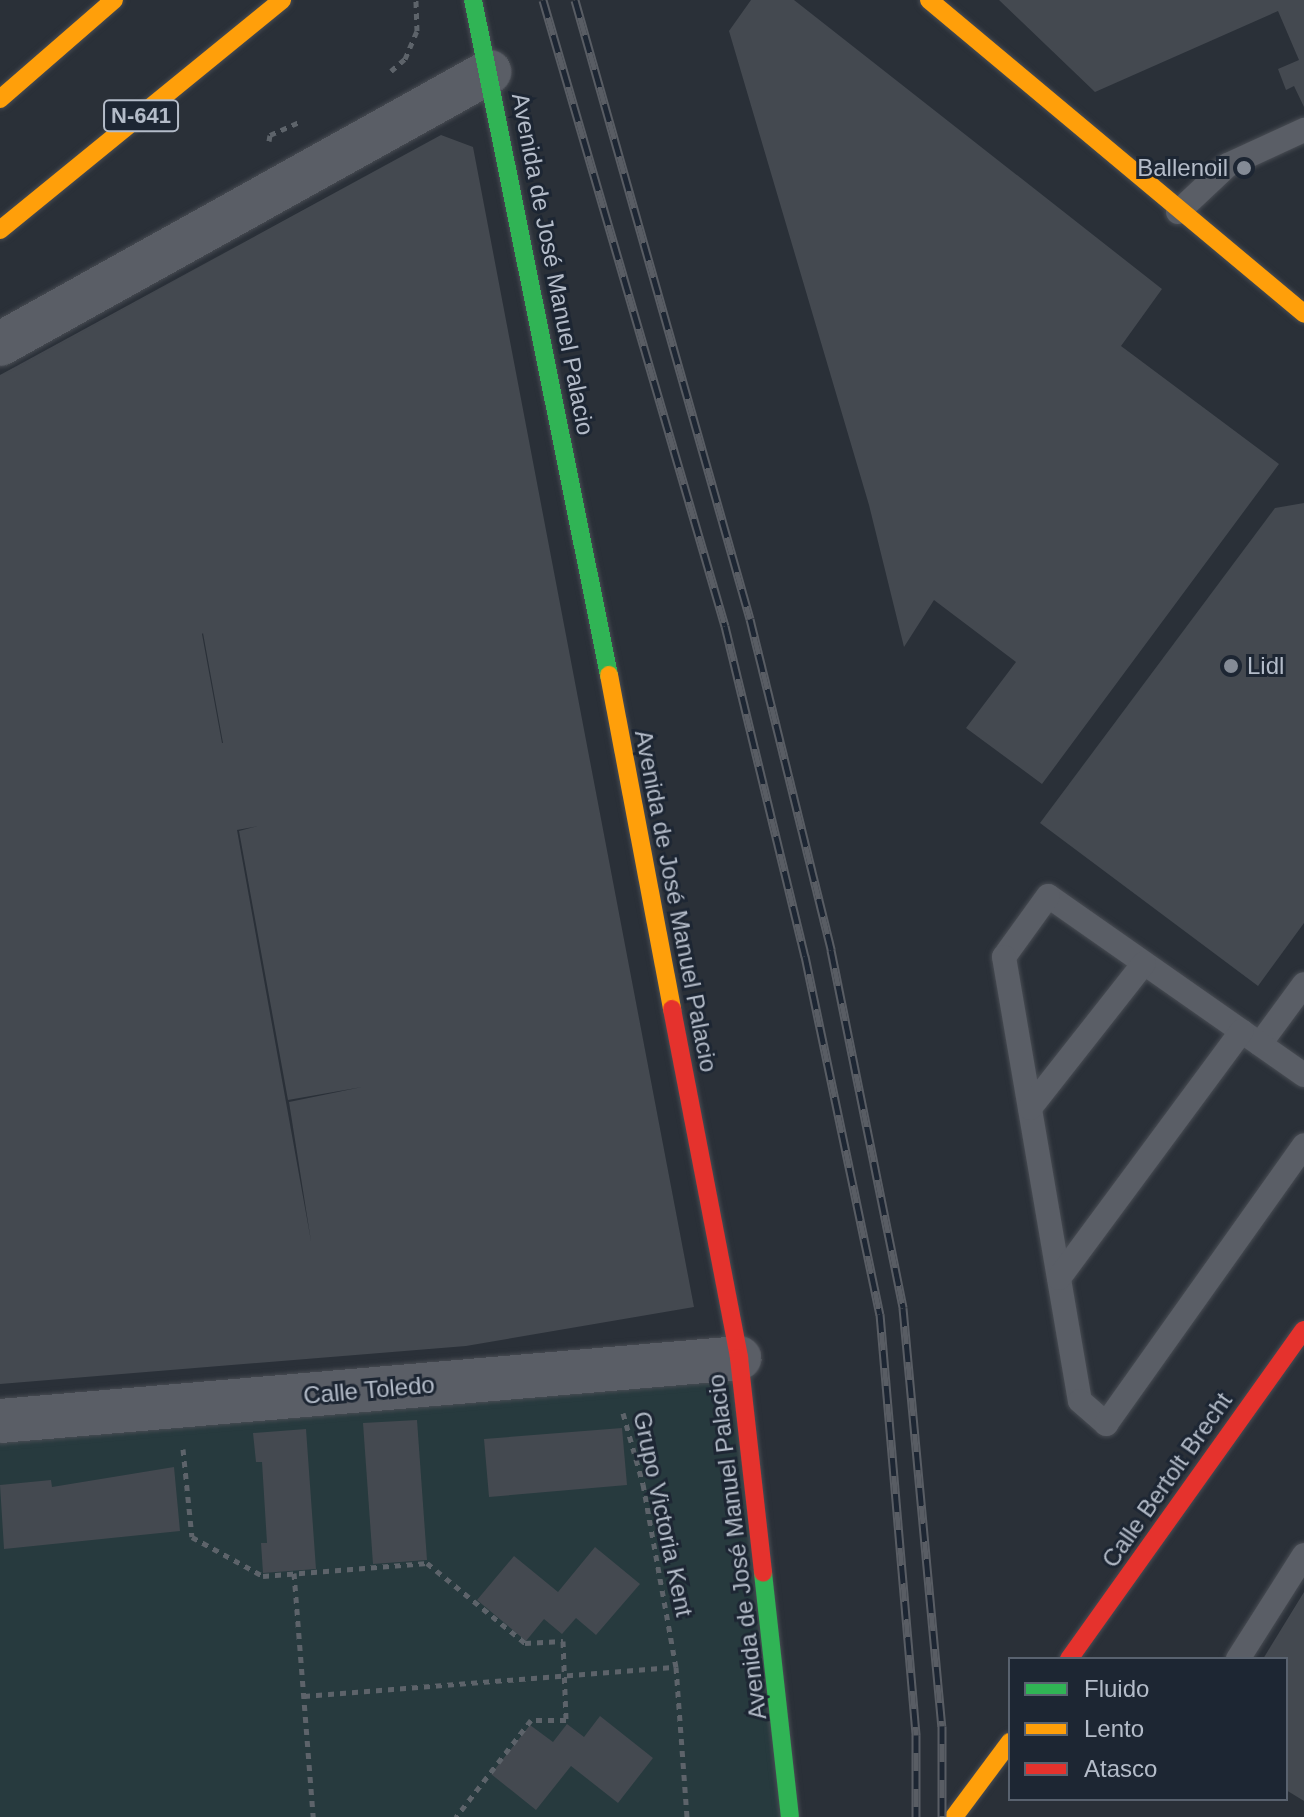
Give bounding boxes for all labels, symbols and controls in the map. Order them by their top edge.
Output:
street label: Avenida de José Manuel Palacio [506,91,600,437]
road number: N-641 [103,98,179,134]
place label: Ballenoil [1137,154,1228,182]
marker: Ballenoil [1235,159,1253,177]
place label: Lidl [1247,652,1284,680]
marker: Lidl [1222,657,1240,675]
street label: Avenida de José Manuel Palacio [629,728,723,1074]
street label: Calle Toledo [302,1370,436,1410]
street label: Avenida de José Manuel Palacio [702,1373,772,1721]
street label: Calle Bertolt Brecht [1096,1387,1238,1573]
street label: Grupo Victoria Kent [627,1409,699,1619]
legend [1008,1657,1288,1801]
text: Fluido [1084,1675,1149,1702]
text: Lento [1084,1715,1144,1742]
text: Atasco [1084,1755,1157,1782]

